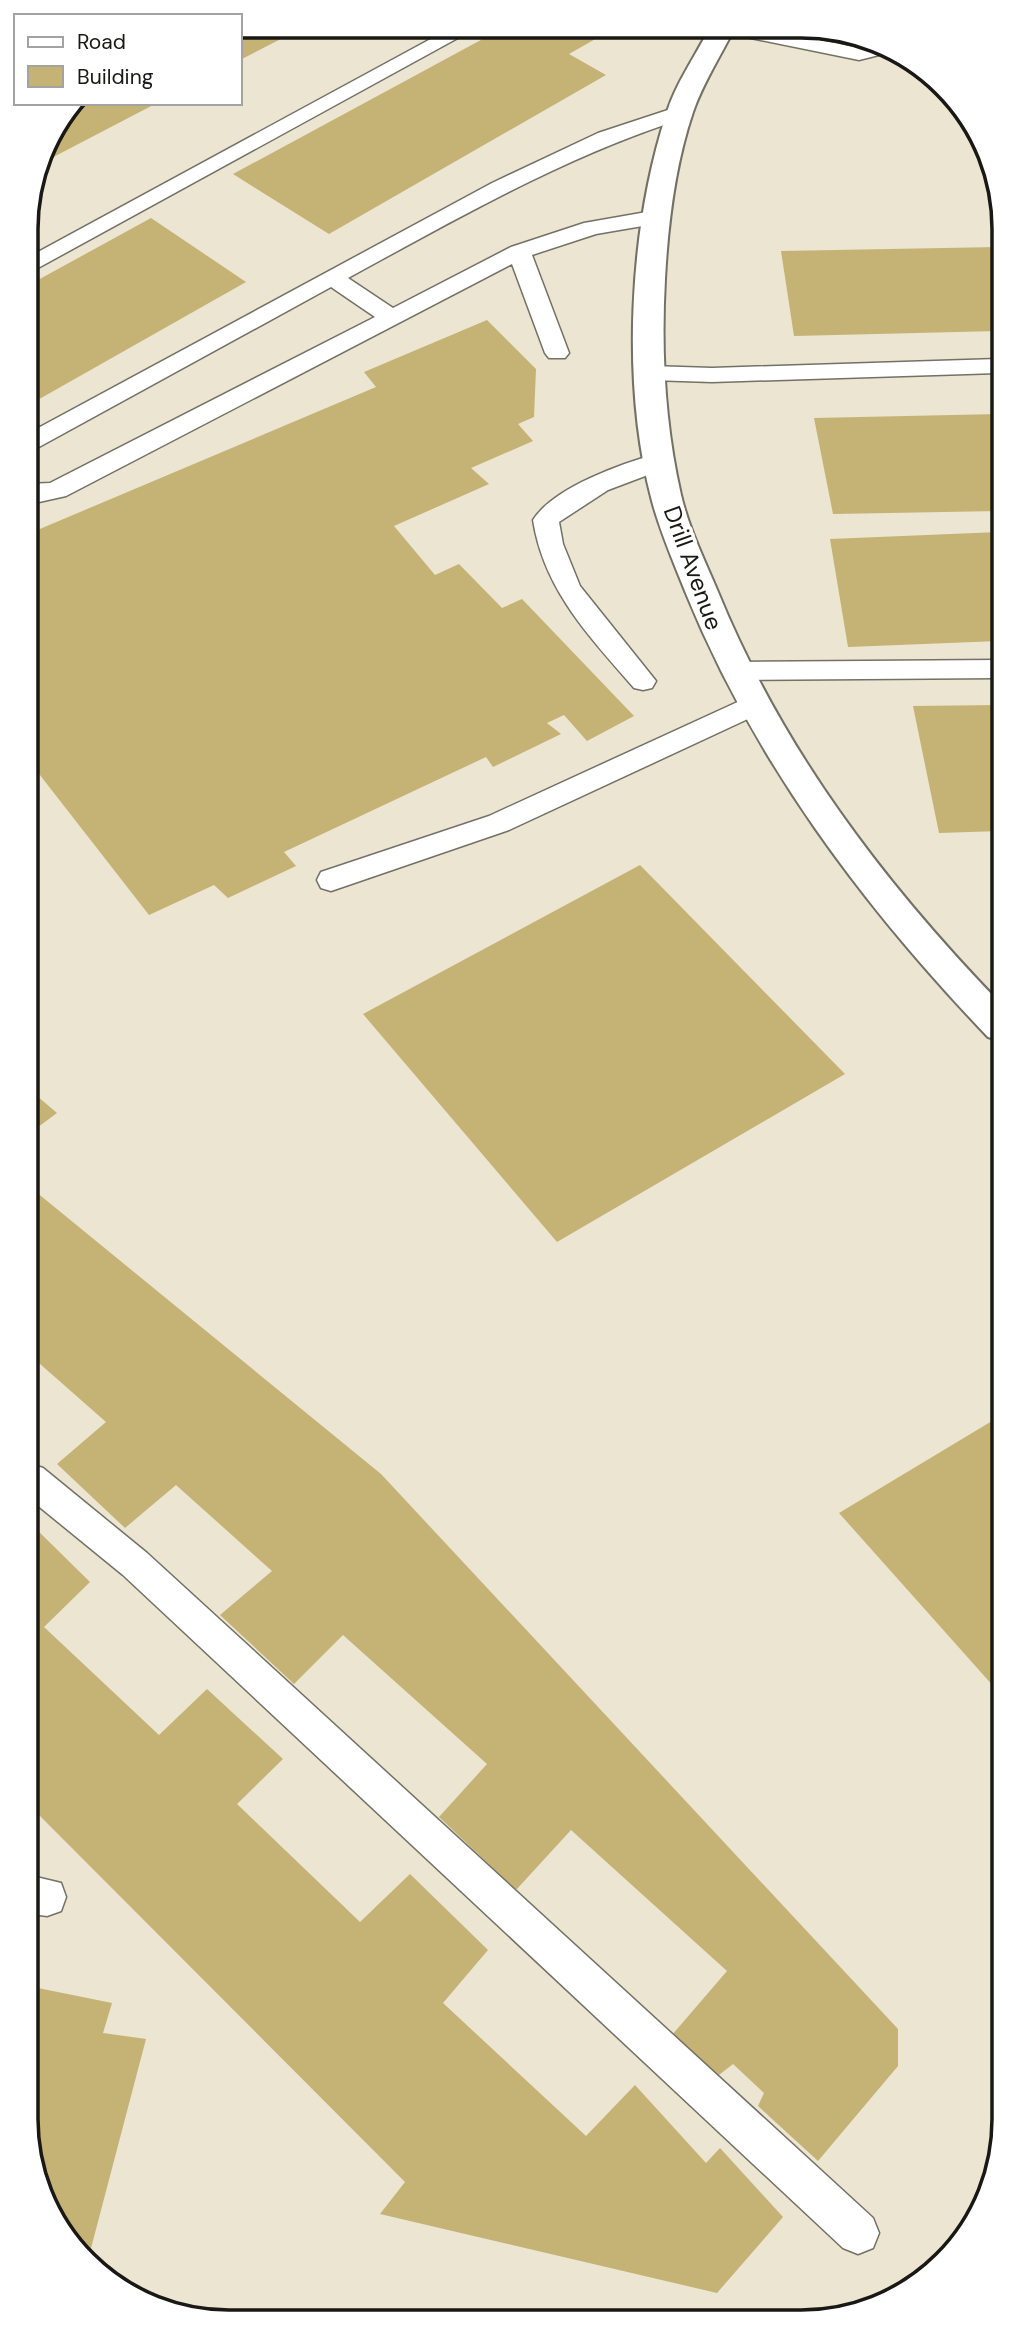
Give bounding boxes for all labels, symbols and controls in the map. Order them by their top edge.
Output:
legend [14,14,242,105]
text: Road [77,28,126,56]
text: Building [77,63,154,91]
street label: Drill Avenue [657,502,730,634]

